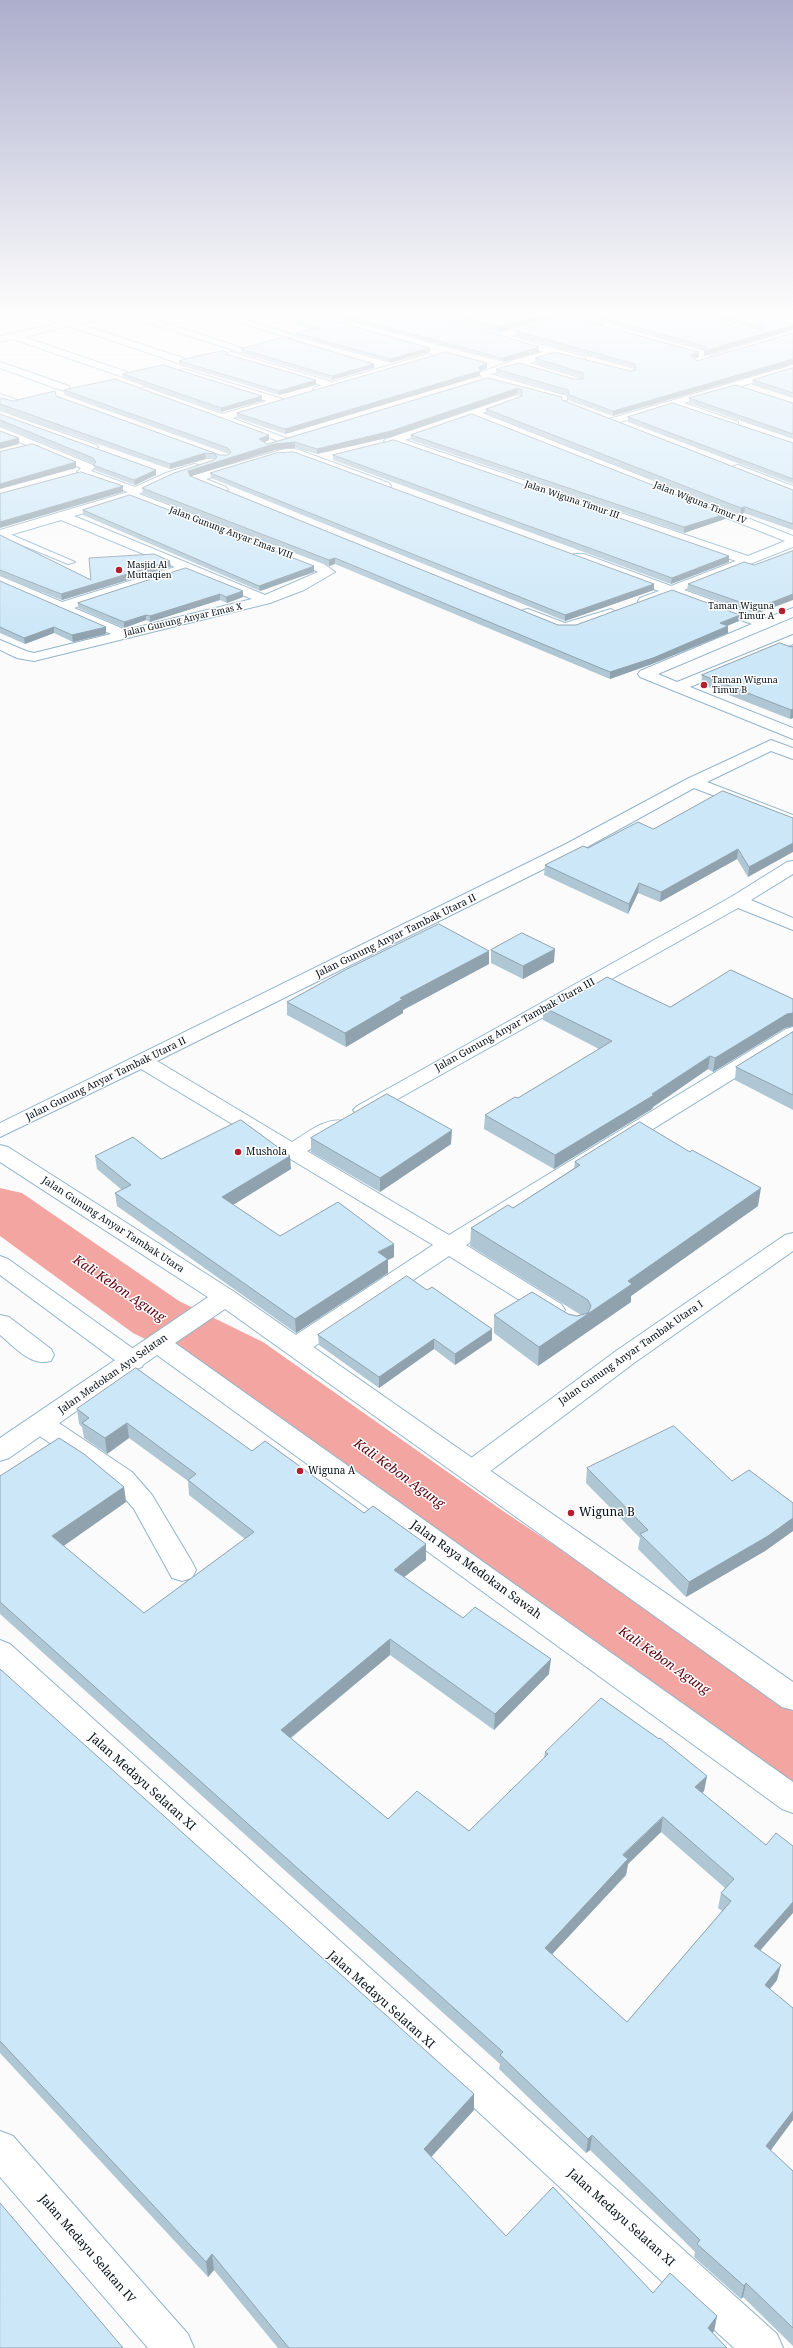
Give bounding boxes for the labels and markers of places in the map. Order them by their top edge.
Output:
place label: Masjid Al Muttaqien [127,560,172,581]
marker: Masjid Al Muttaqien [114,565,124,575]
place label: Taman Wiguna Timur A [708,601,774,622]
marker: Taman Wiguna Timur A [777,606,787,616]
place label: Taman Wiguna Timur B [712,675,778,696]
marker: Taman Wiguna Timur B [699,680,709,690]
place label: Mushola [246,1146,287,1158]
marker: Mushola [233,1147,243,1157]
place label: Wiguna A [308,1465,355,1477]
marker: Wiguna A [295,1466,305,1476]
place label: Wiguna B [579,1506,635,1520]
marker: Wiguna B [566,1508,576,1518]

